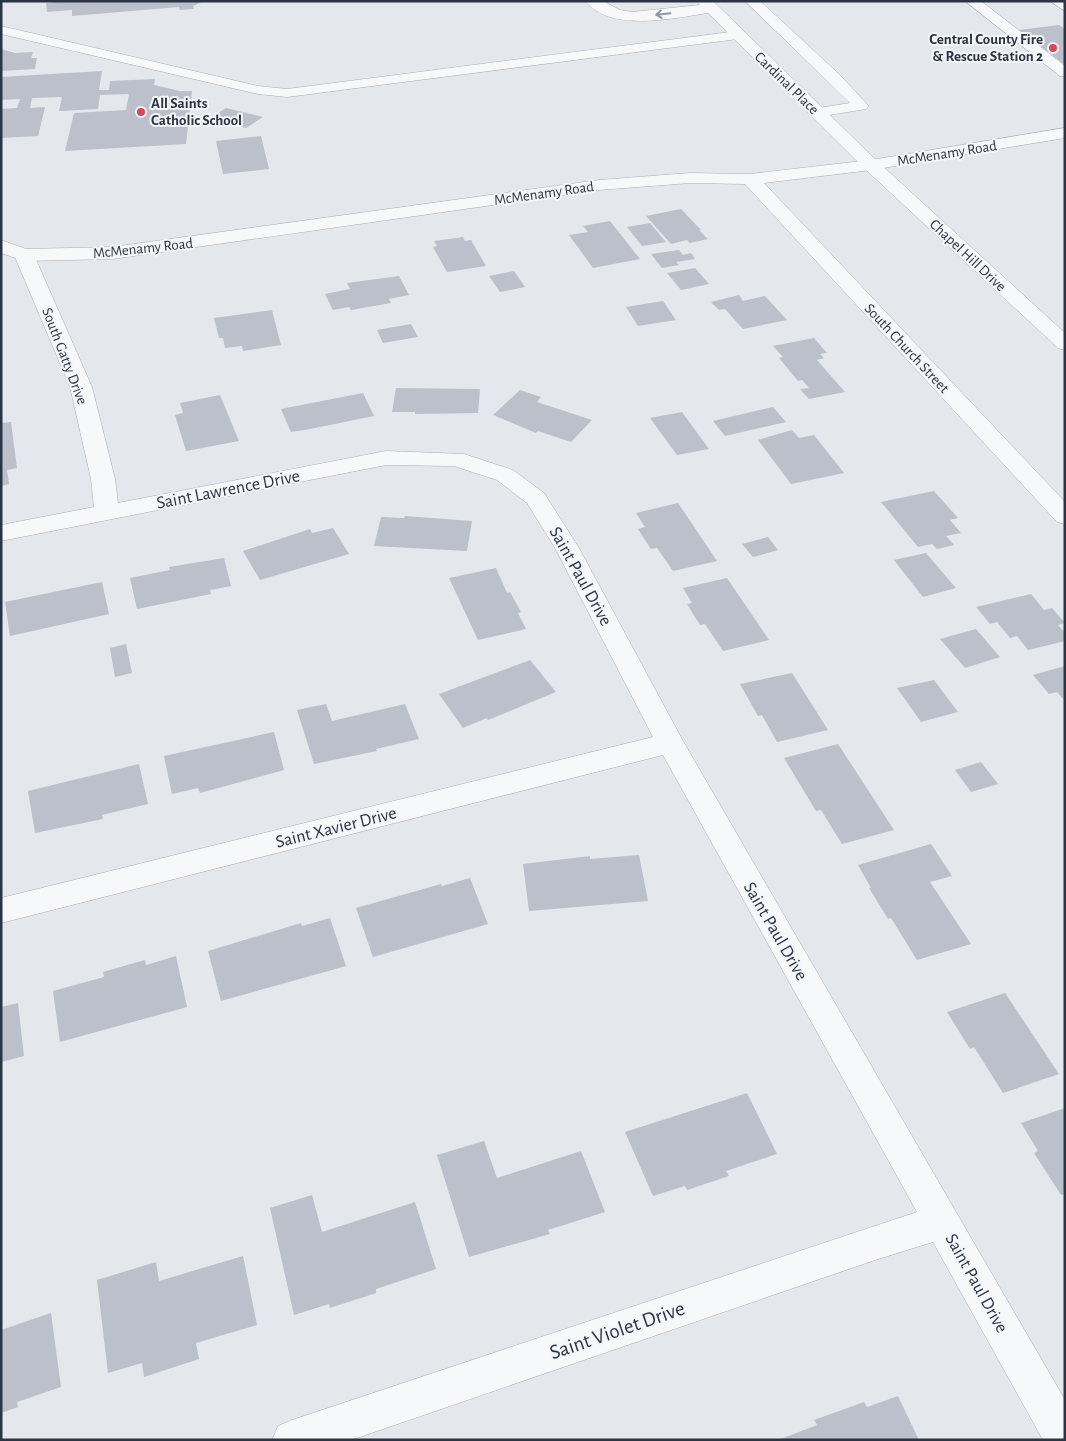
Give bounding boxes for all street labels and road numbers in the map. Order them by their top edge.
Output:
street label: Cardinal Place [752,49,822,118]
street label: McMenamy Road [896,138,998,169]
street label: McMenamy Road [493,179,595,208]
street label: Chapel Hill Drive [927,216,1009,294]
street label: McMenamy Road [92,236,194,261]
street label: South Church Street [862,301,952,396]
street label: South Gatty Drive [39,306,90,407]
street label: Saint Lawrence Drive [155,467,301,513]
street label: Saint Paul Drive [546,524,615,629]
street label: Saint Xavier Drive [274,804,399,852]
street label: Saint Paul Drive [740,879,810,984]
street label: Saint Paul Drive [942,1231,1011,1336]
street label: Saint Violet Drive [547,1298,687,1363]

